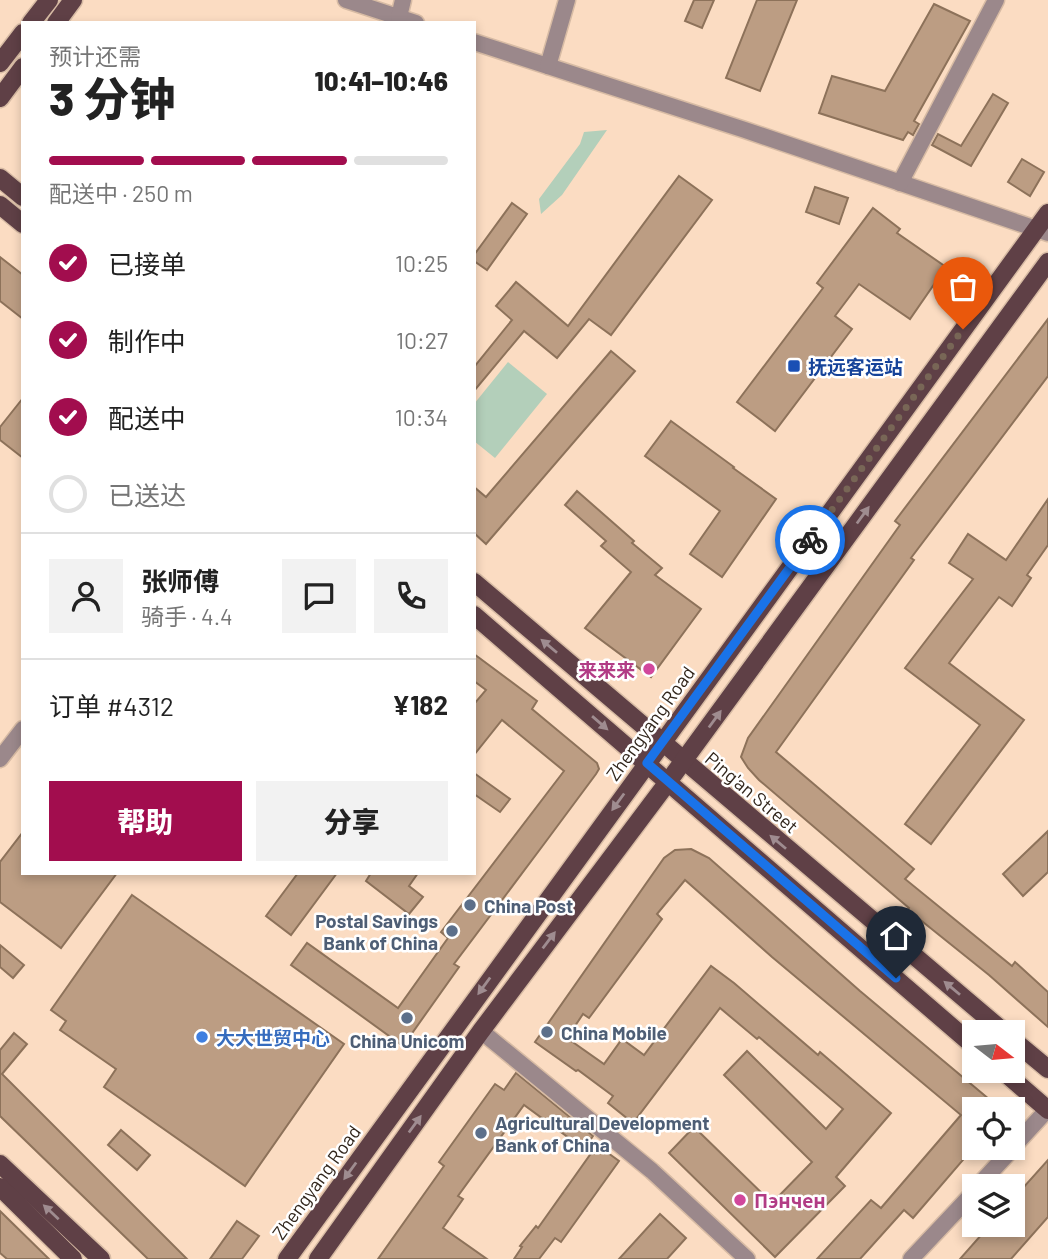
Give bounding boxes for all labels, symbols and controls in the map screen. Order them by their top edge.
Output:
text: 预计还需 [49,42,141,70]
text: 10:41–10:46 [314,65,448,96]
text: 3 分钟 [49,70,175,125]
text: 配送中 · 250 m [49,179,193,207]
icon: check [49,244,87,282]
text: 已接单 [108,248,186,279]
text: 10:25 [395,249,448,277]
pin [933,257,993,329]
icon: bag [944,268,982,306]
icon: check [49,321,87,359]
text: 制作中 [108,325,186,356]
text: 10:27 [396,326,448,354]
place label: 抚远客运站 [808,355,903,378]
marker: 抚远客运站 [786,358,802,374]
icon: check [49,398,87,436]
text: 配送中 [108,402,186,433]
text: 10:34 [395,403,448,431]
text: 已送达 [108,479,186,510]
courier [775,505,845,575]
one-way arrow [856,506,870,524]
icon: bike [791,521,829,559]
button: person [49,559,123,633]
button: chat [282,559,356,633]
button: phone [374,559,448,633]
text: 张师傅 [141,565,219,596]
text: 骑手 · 4.4 [141,602,233,630]
one-way arrow [541,639,558,654]
place label: 来来来 [578,658,635,681]
street label: Zhengyang Road [601,661,699,785]
marker: 来来来 [641,661,657,677]
text: ¥182 [392,689,448,720]
text: 订单 #4312 [49,690,174,721]
one-way arrow [707,710,721,728]
one-way arrow [592,715,609,730]
street label: Ping'an Street [701,746,803,838]
button: 帮助 [49,781,242,861]
button: 分享 [256,781,448,861]
one-way arrow [611,793,625,812]
one-way arrow [770,835,787,850]
place label: China Post [484,894,573,917]
marker: China Post [462,897,478,913]
pin [866,906,926,978]
place label: Postal Savings Bank of China [315,909,438,954]
icon: home [877,917,915,955]
marker: Postal Savings Bank of China [444,923,460,939]
one-way arrow [542,932,557,950]
one-way arrow [477,977,491,996]
one-way arrow [944,981,962,996]
marker: China Unicom [399,1010,415,1026]
north arrow [962,1020,1026,1083]
map controls [962,1020,1025,1237]
place label: China Mobile [561,1021,667,1044]
marker: China Mobile [539,1024,555,1040]
place label: 大大世贸中心 [216,1026,330,1049]
marker: 大大世贸中心 [194,1029,210,1045]
place label: China Unicom [350,1029,464,1052]
button: locate [962,1097,1025,1160]
place label: Agricultural Development Bank of China [495,1111,709,1156]
one-way arrow [408,1115,422,1133]
street label: Zhengyang Road [267,1120,365,1244]
marker: Agricultural Development Bank of China [473,1125,489,1141]
one-way arrow [343,1161,358,1179]
button: layers [962,1174,1025,1237]
place label: Пэнчен [754,1189,826,1212]
marker: Пэнчен [732,1192,748,1208]
one-way arrow [43,1205,60,1221]

